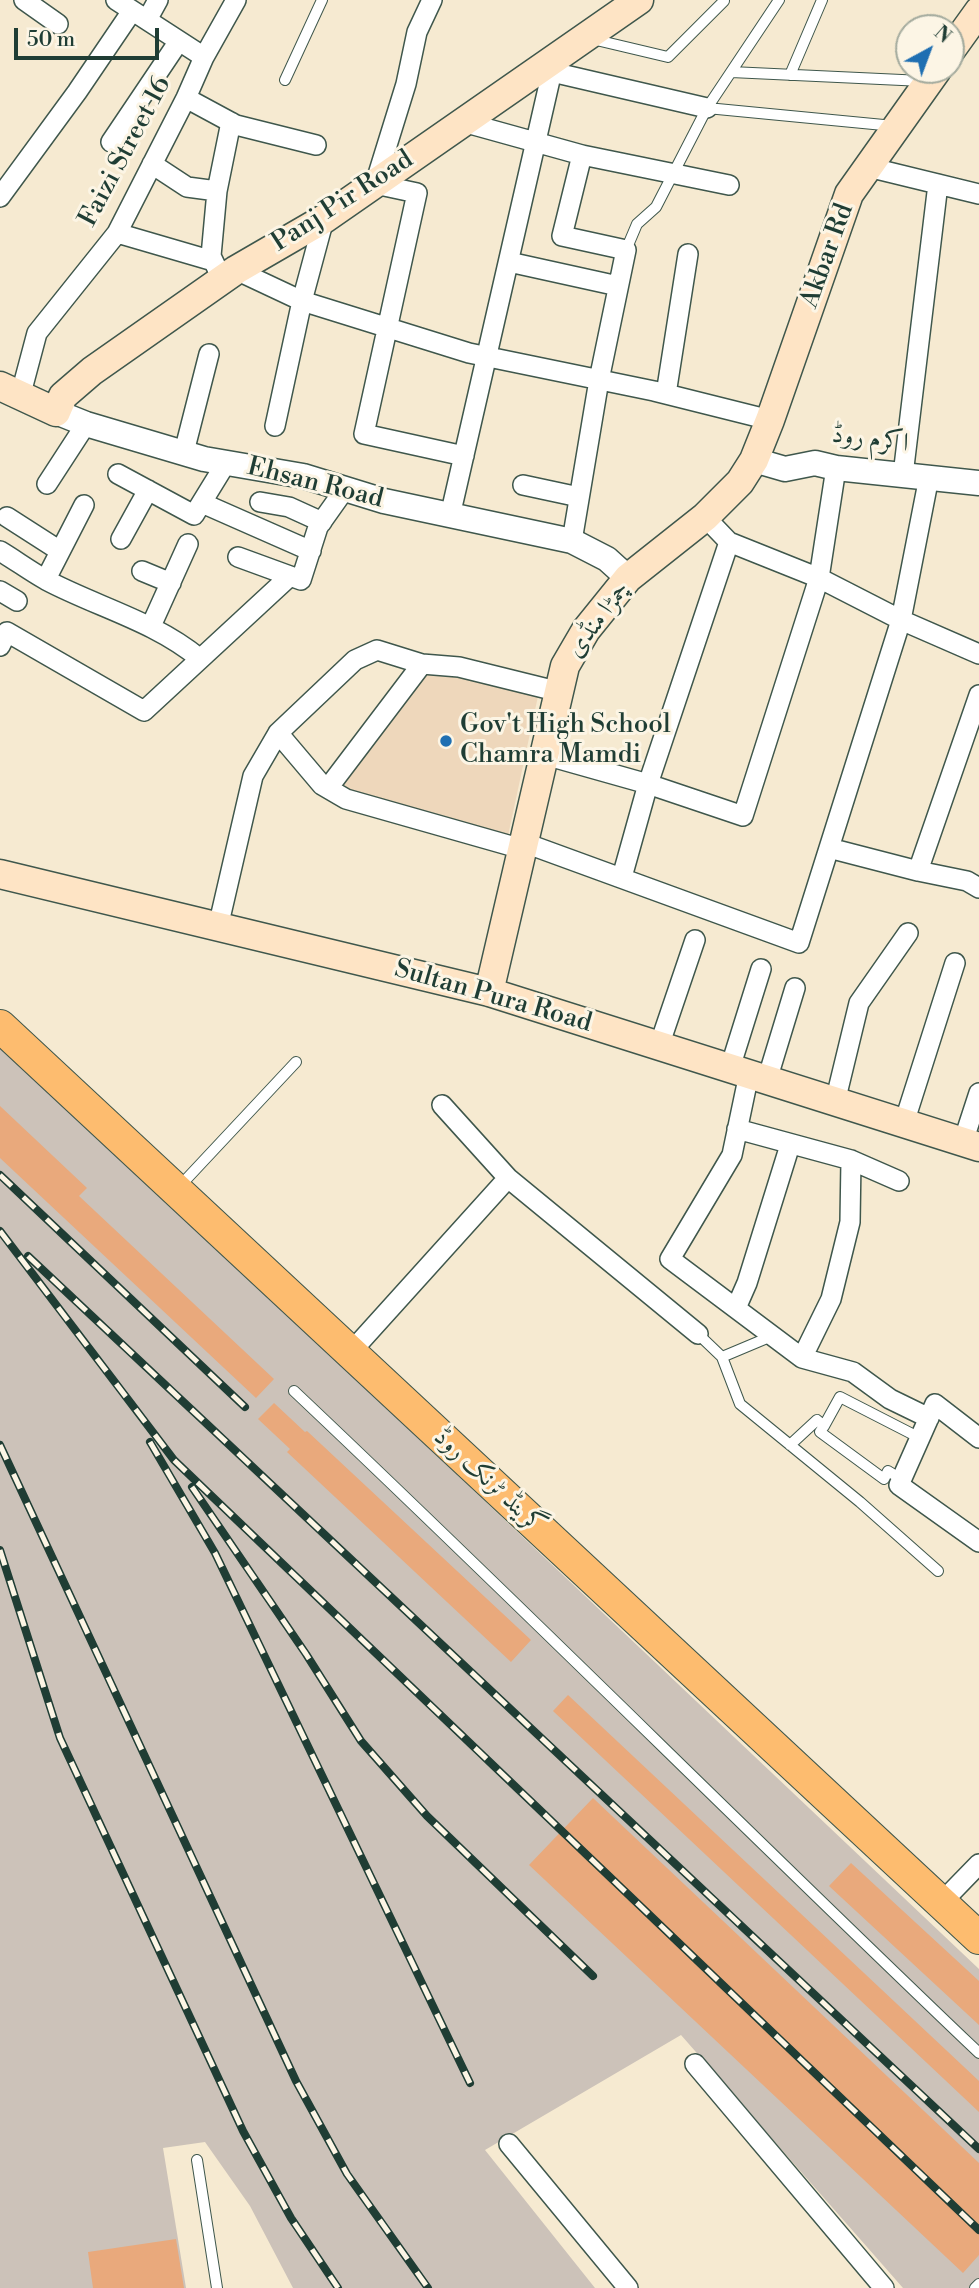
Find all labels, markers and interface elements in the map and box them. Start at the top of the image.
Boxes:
scale bar [18,14,163,58]
north arrow [895,14,965,84]
text: N [929,21,956,49]
text: 50 m [27,27,75,53]
street label: Faizi Street 16 [73,72,179,232]
street label: Panj Pir Road [266,145,420,259]
street label: Akbar Rd [795,200,861,312]
street label: اکرم روڈ [830,420,910,460]
street label: Ehsan Road [244,452,386,516]
street label: چمڑا منڈی [560,576,638,664]
place label: Gov't High School Chamra Mamdi [460,710,671,772]
marker: Gov't High School Chamra Mamdi [438,733,454,749]
street label: Sultan Pura Road [391,954,595,1040]
street label: گرینڈ ٹرنک روڈ [426,1422,552,1542]

